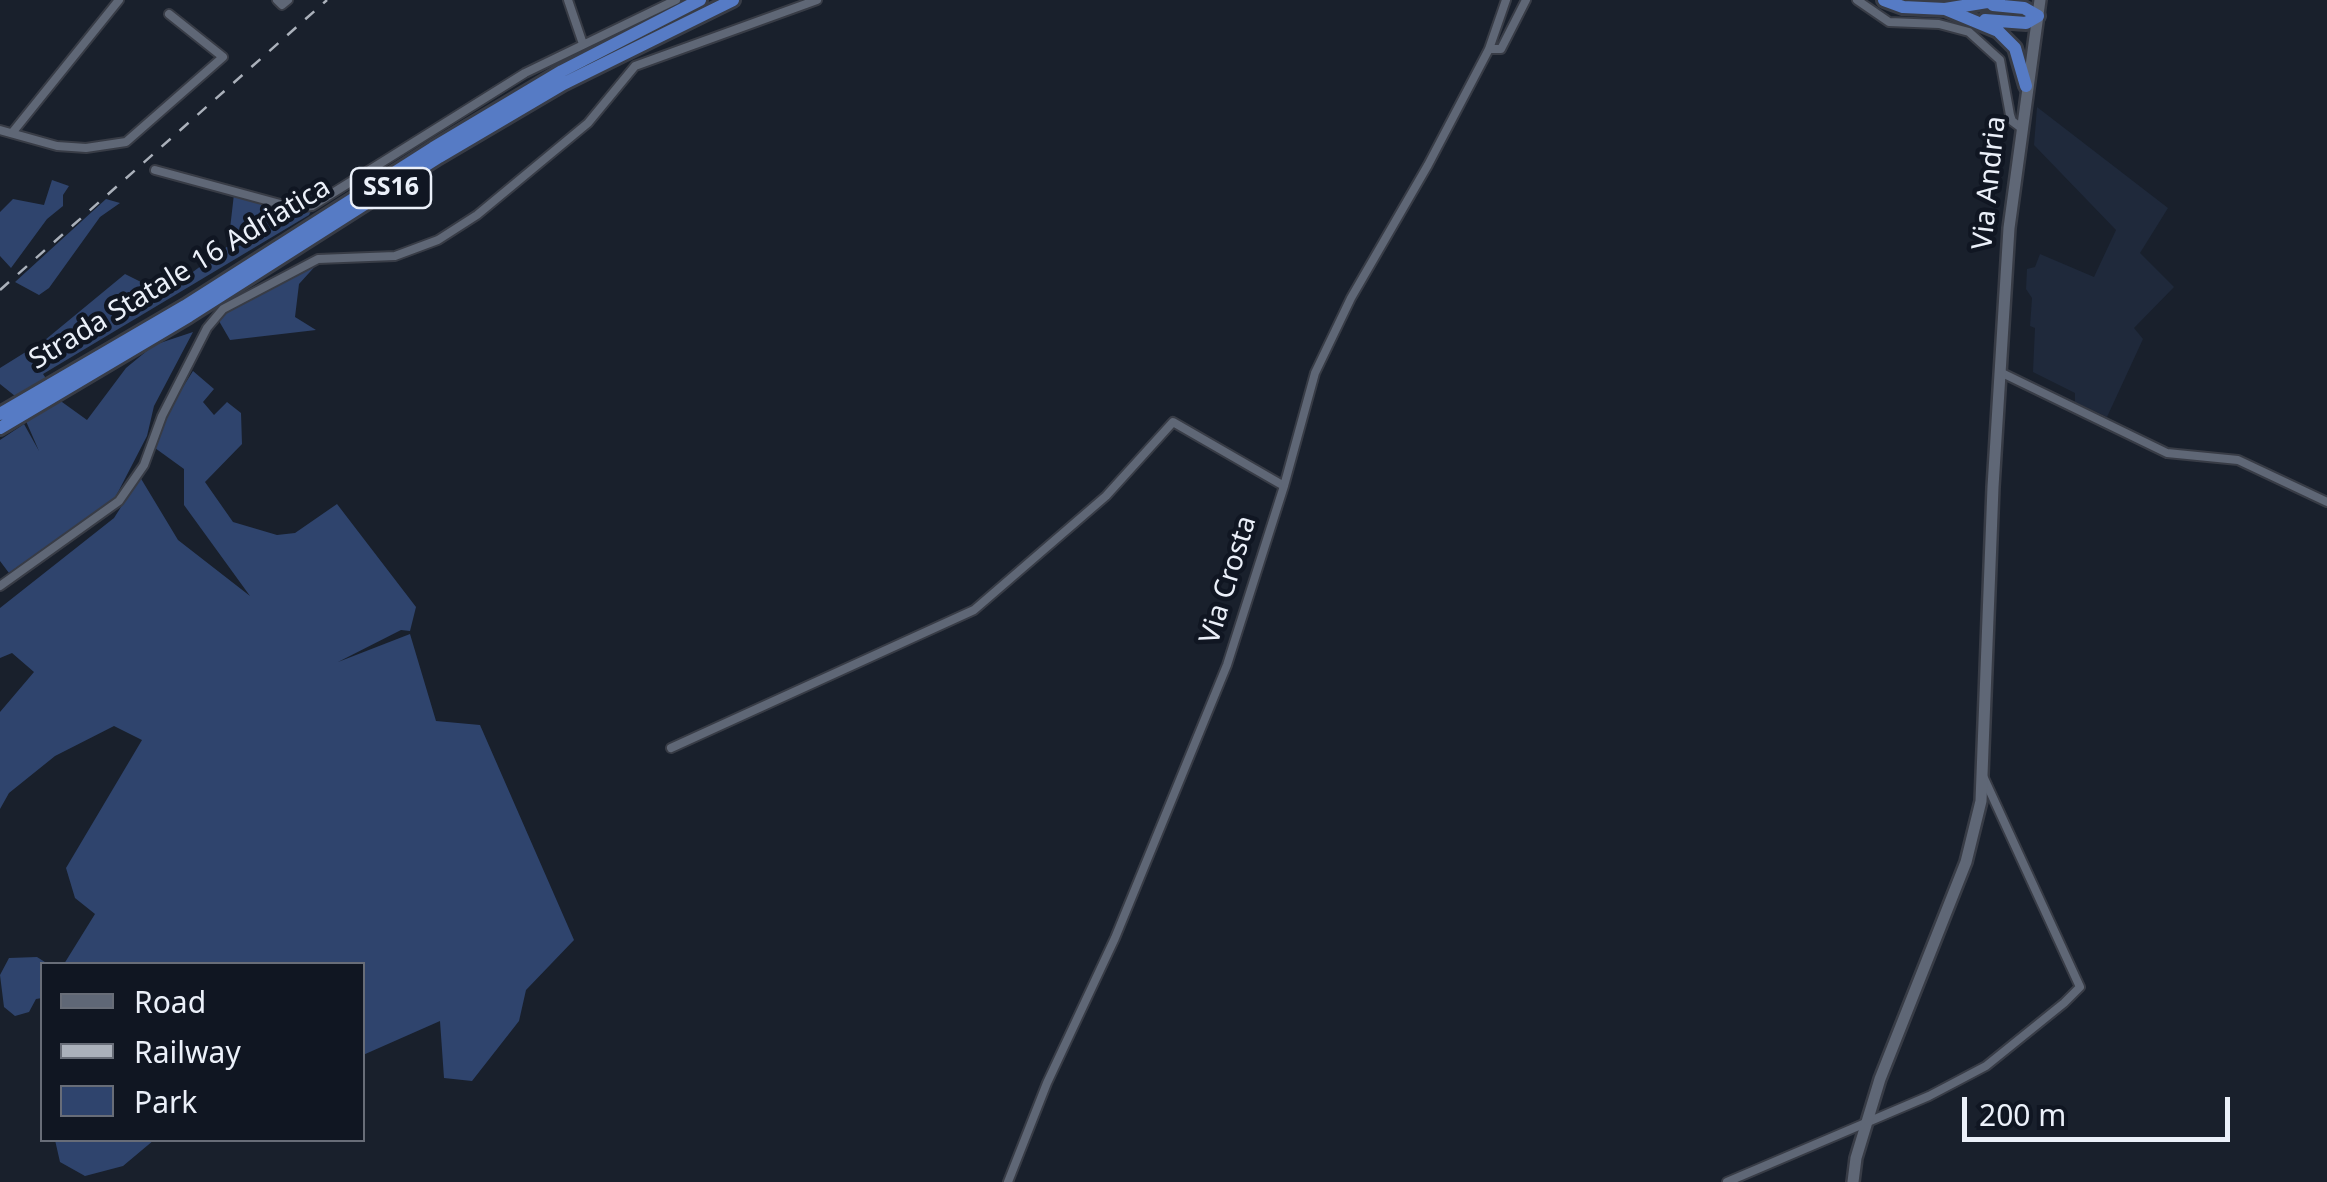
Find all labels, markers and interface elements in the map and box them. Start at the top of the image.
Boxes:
street label: Via Andria [1966,115,2014,251]
road number: SS16 [351,168,431,208]
street label: Strada Statale 16 Adriatica [23,171,337,377]
street label: Via Crosta [1194,512,1264,648]
legend [40,962,365,1142]
text: Road [134,981,206,1022]
text: Railway [134,1031,241,1072]
scale bar [1967,1077,2234,1139]
text: Park [134,1081,197,1122]
text: 200 m [1979,1094,2066,1135]

